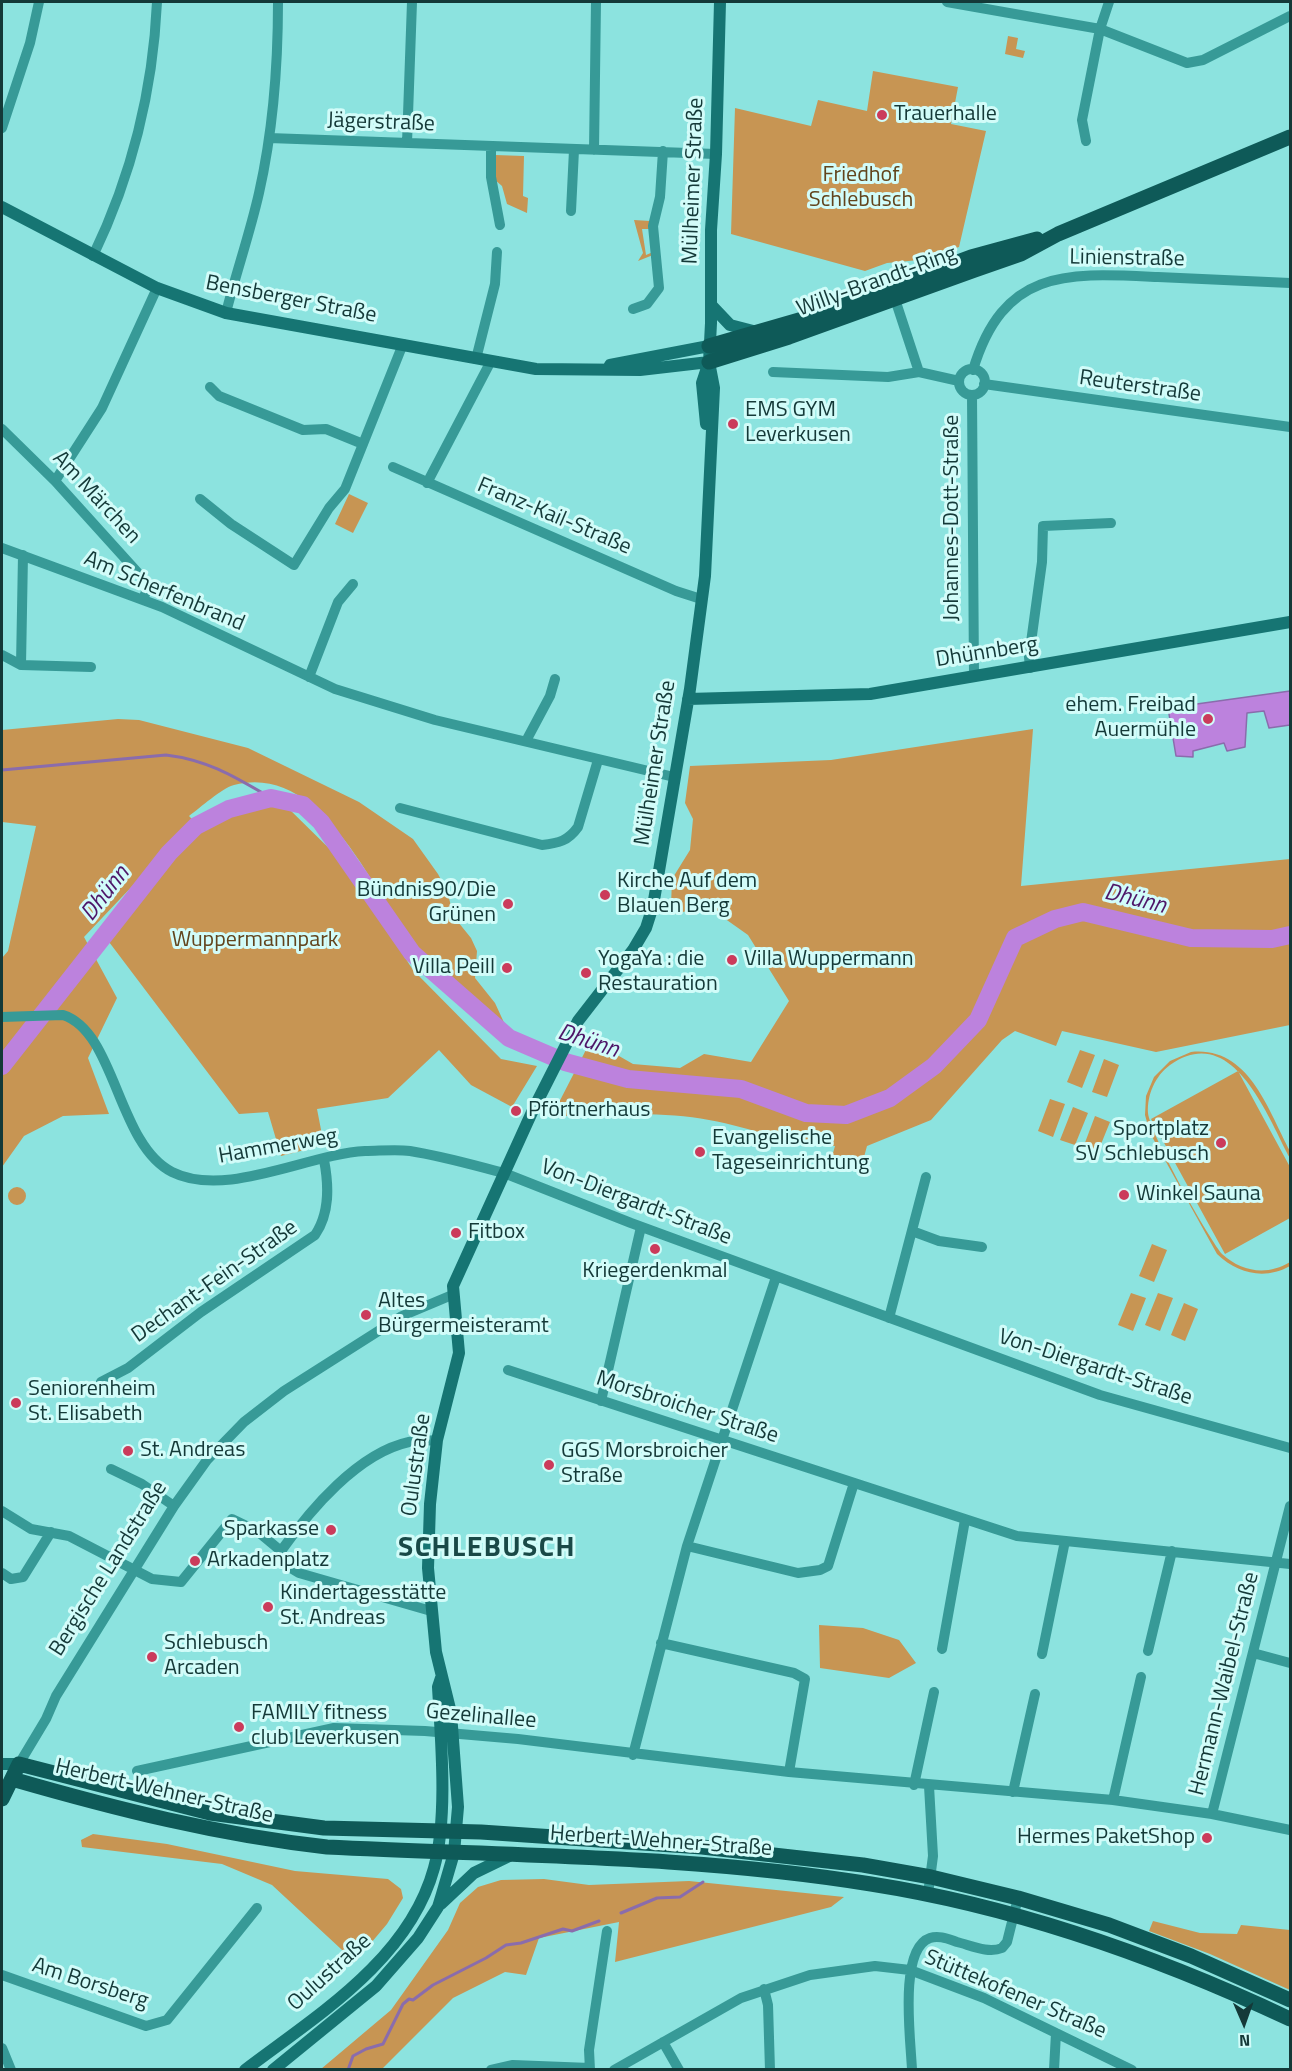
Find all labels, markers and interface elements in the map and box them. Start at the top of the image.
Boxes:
street label: Mülheimer Straße [678,97,710,265]
place label: Trauerhalle [894,102,997,128]
street label: Jägerstraße [327,108,435,138]
marker: Trauerhalle [875,108,889,122]
park label: Friedhof Schlebusch [809,163,913,214]
street label: Willy-Brandt-Ring [793,241,961,323]
street label: Linienstraße [1069,245,1185,273]
street label: Bensberger Straße [203,270,379,330]
street label: Reuterstraße [1077,365,1203,409]
place label: EMS GYM Leverkusen [745,398,851,450]
street label: Johannes-Dott-Straße [940,415,966,621]
marker: EMS GYM Leverkusen [726,417,740,431]
street label: Am Märchen [46,446,146,550]
street label: Franz-Kail-Straße [473,473,635,561]
street label: Am Scherfenbrand [80,546,248,638]
street label: Dhünnberg [934,632,1040,674]
street label: Mülheimer Straße [630,679,682,847]
place label: ehem. Freibad Auermühle [1065,693,1196,744]
marker: ehem. Freibad Auermühle [1201,712,1215,726]
water label: Dhünn [75,861,137,927]
place label: Kirche Auf dem Blauen Berg [617,869,757,920]
place label: Bündnis90/Die Grünen [357,878,496,930]
water label: Dhünn [1101,878,1169,922]
marker: Kirche Auf dem Blauen Berg [598,888,612,902]
marker: Bündnis90/Die Grünen [501,897,515,911]
park label: Wuppermannpark [172,928,338,954]
place label: YogaYa : die Restauration [598,947,718,998]
place label: Villa Wuppermann [744,947,914,973]
marker: Villa Wuppermann [725,953,739,967]
place label: Villa Peill [412,955,495,981]
marker: Villa Peill [500,961,514,975]
marker: YogaYa : die Restauration [579,966,593,980]
water label: Dhünn [554,1019,622,1065]
place label: Pförtnerhaus [528,1098,650,1124]
marker: Pförtnerhaus [509,1104,523,1118]
place label: Sportplatz SV Schlebusch [1075,1117,1209,1168]
street label: Hammerweg [216,1124,340,1170]
place label: Evangelische Tageseinrichtung [712,1126,869,1178]
marker: Sportplatz SV Schlebusch [1214,1136,1228,1150]
marker: Evangelische Tageseinrichtung [693,1145,707,1159]
street label: Von-Diergardt-Straße [537,1154,735,1252]
place label: Winkel Sauna [1136,1182,1261,1208]
marker: Winkel Sauna [1117,1188,1131,1202]
street label: Dechant-Fein-Straße [127,1215,303,1349]
place label: Fitbox [468,1220,525,1246]
marker: Fitbox [449,1226,463,1240]
marker: Kriegerdenkmal [648,1242,662,1256]
place label: Kriegerdenkmal [582,1259,728,1285]
place label: Altes Bürgermeisteramt [378,1289,549,1340]
marker: Altes Bürgermeisteramt [359,1308,373,1322]
street label: Von-Diergardt-Straße [995,1324,1195,1412]
street label: Morsbroicher Straße [593,1366,781,1450]
place label: Seniorenheim St. Elisabeth [28,1377,156,1428]
marker: Seniorenheim St. Elisabeth [9,1396,23,1410]
street label: Oulustraße [397,1412,437,1518]
place label: St. Andreas [140,1438,245,1464]
place label: GGS Morsbroicher Straße [561,1439,728,1490]
marker: St. Andreas [121,1444,135,1458]
marker: GGS Morsbroicher Straße [542,1458,556,1472]
street label: Bergische Landstraße [45,1477,173,1661]
place label: Sparkasse [224,1517,319,1543]
marker: Sparkasse [324,1523,338,1537]
district label: SCHLEBUSCH [398,1532,576,1566]
place label: Arkadenplatz [207,1548,329,1574]
marker: Arkadenplatz [188,1554,202,1568]
street label: Hermann-Waibel-Straße [1184,1570,1266,1798]
place label: Kindertagesstätte St. Andreas [280,1581,446,1633]
marker: Kindertagesstätte St. Andreas [261,1600,275,1614]
place label: Schlebusch Arcaden [164,1631,268,1682]
marker: Schlebusch Arcaden [145,1650,159,1664]
street label: Gezelinallee [425,1699,537,1735]
place label: FAMILY fitness club Leverkusen [251,1701,400,1753]
marker: FAMILY fitness club Leverkusen [232,1720,246,1734]
street label: Herbert-Wehner-Straße [53,1754,275,1830]
street label: Herbert-Wehner-Straße [549,1821,773,1863]
place label: Hermes PaketShop [1017,1825,1195,1851]
marker: Hermes PaketShop [1200,1831,1214,1845]
street label: Oulustraße [283,1929,377,2017]
street label: Stüttekofener Straße [920,1945,1110,2045]
street label: Am Borsberg [28,1953,152,2015]
north arrow [1214,1993,1274,2053]
text: N [1239,2029,1251,2053]

